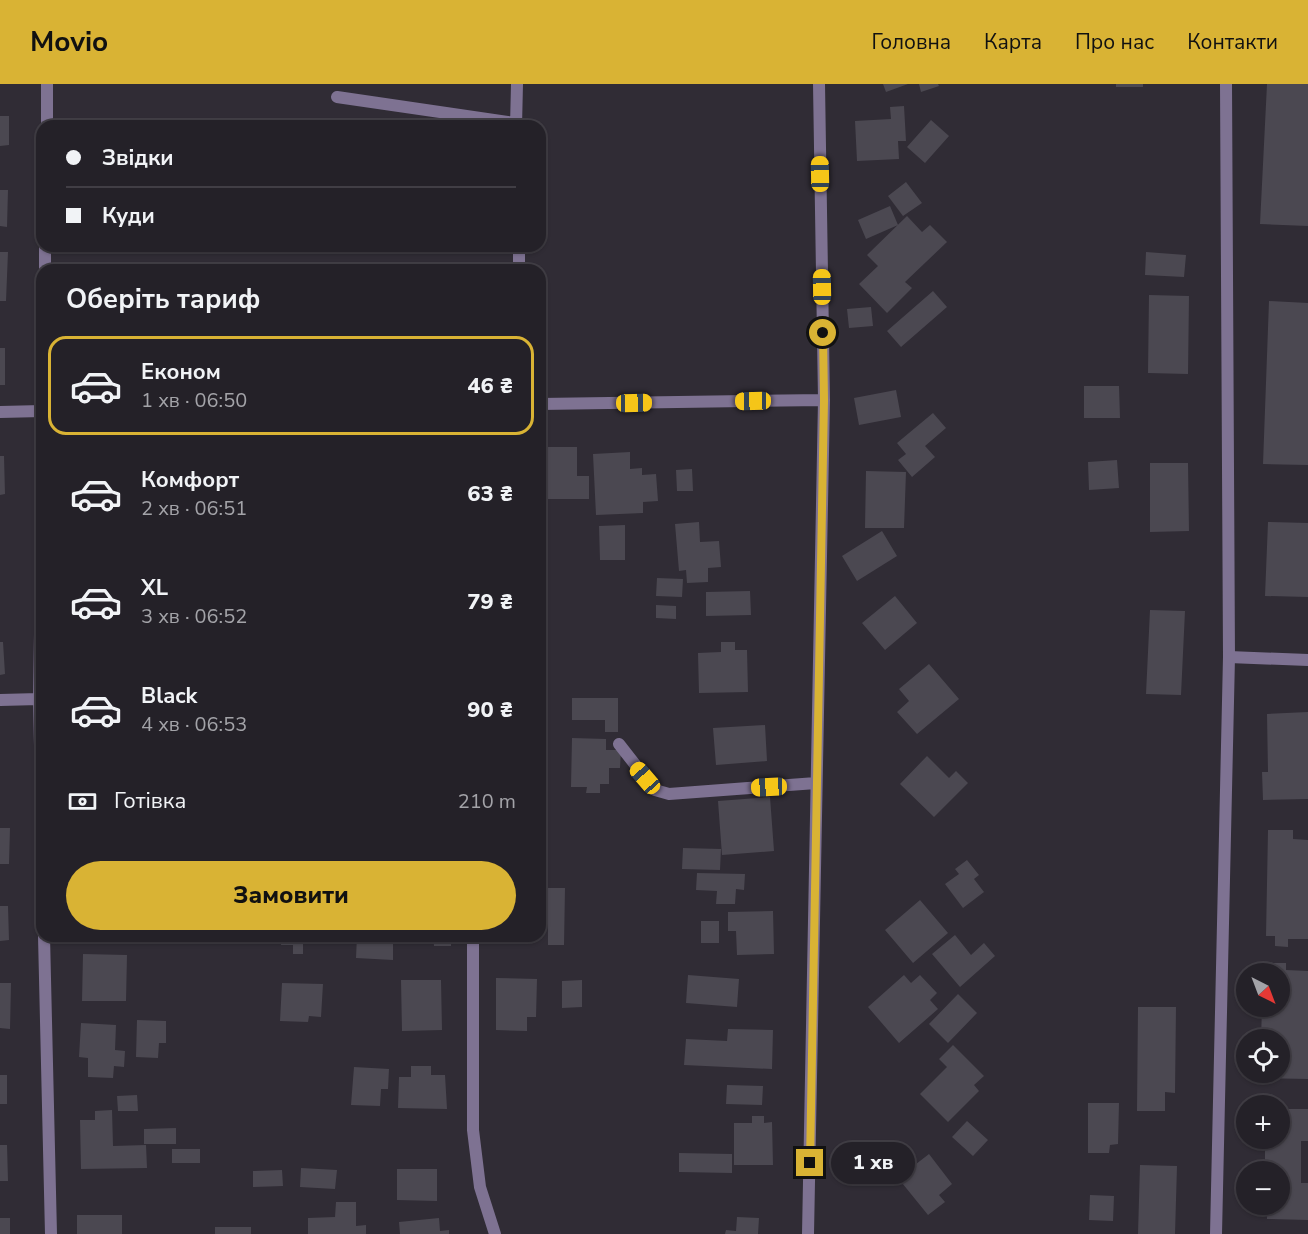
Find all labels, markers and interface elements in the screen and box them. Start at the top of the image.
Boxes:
text: Movio [30,23,108,61]
text: Головна [871,28,951,56]
text: Карта [984,28,1042,56]
text: Про нас [1075,28,1154,56]
text: Контакти [1187,28,1278,56]
text: Звідки [102,143,174,173]
car [811,156,829,192]
text: Куди [102,201,155,231]
car [813,269,831,305]
text: Оберіть тариф [66,281,260,318]
route start [809,319,836,346]
text: Економ [141,357,221,387]
icon: car [69,359,123,413]
text: 46 ₴ [467,371,513,401]
text: 1 хв · 06:50 [141,387,247,414]
car [735,392,771,410]
car [616,394,652,412]
text: Комфорт [141,465,239,495]
icon: car [69,467,123,521]
text: 63 ₴ [467,479,513,509]
text: 2 хв · 06:51 [141,495,247,522]
text: XL [141,573,168,603]
icon: car [69,575,123,629]
text: 79 ₴ [467,587,513,617]
text: 3 хв · 06:52 [141,603,247,630]
text: Black [141,681,197,711]
icon: car [69,683,123,737]
text: 90 ₴ [467,695,513,725]
text: 4 хв · 06:53 [141,711,247,738]
car [626,759,664,797]
car [751,777,787,797]
icon: cash [66,785,99,818]
text: Готівка [114,786,186,816]
text: 210 m [458,788,516,815]
button: Замовити [66,861,516,930]
north arrow [1236,963,1290,1017]
map controls [1236,963,1290,1215]
button: locate [1236,1029,1290,1083]
button: + [1236,1095,1290,1149]
callout: 1 хв [831,1142,915,1184]
route end [796,1149,823,1176]
text: 1 хв [853,1149,893,1176]
button: − [1236,1161,1290,1215]

